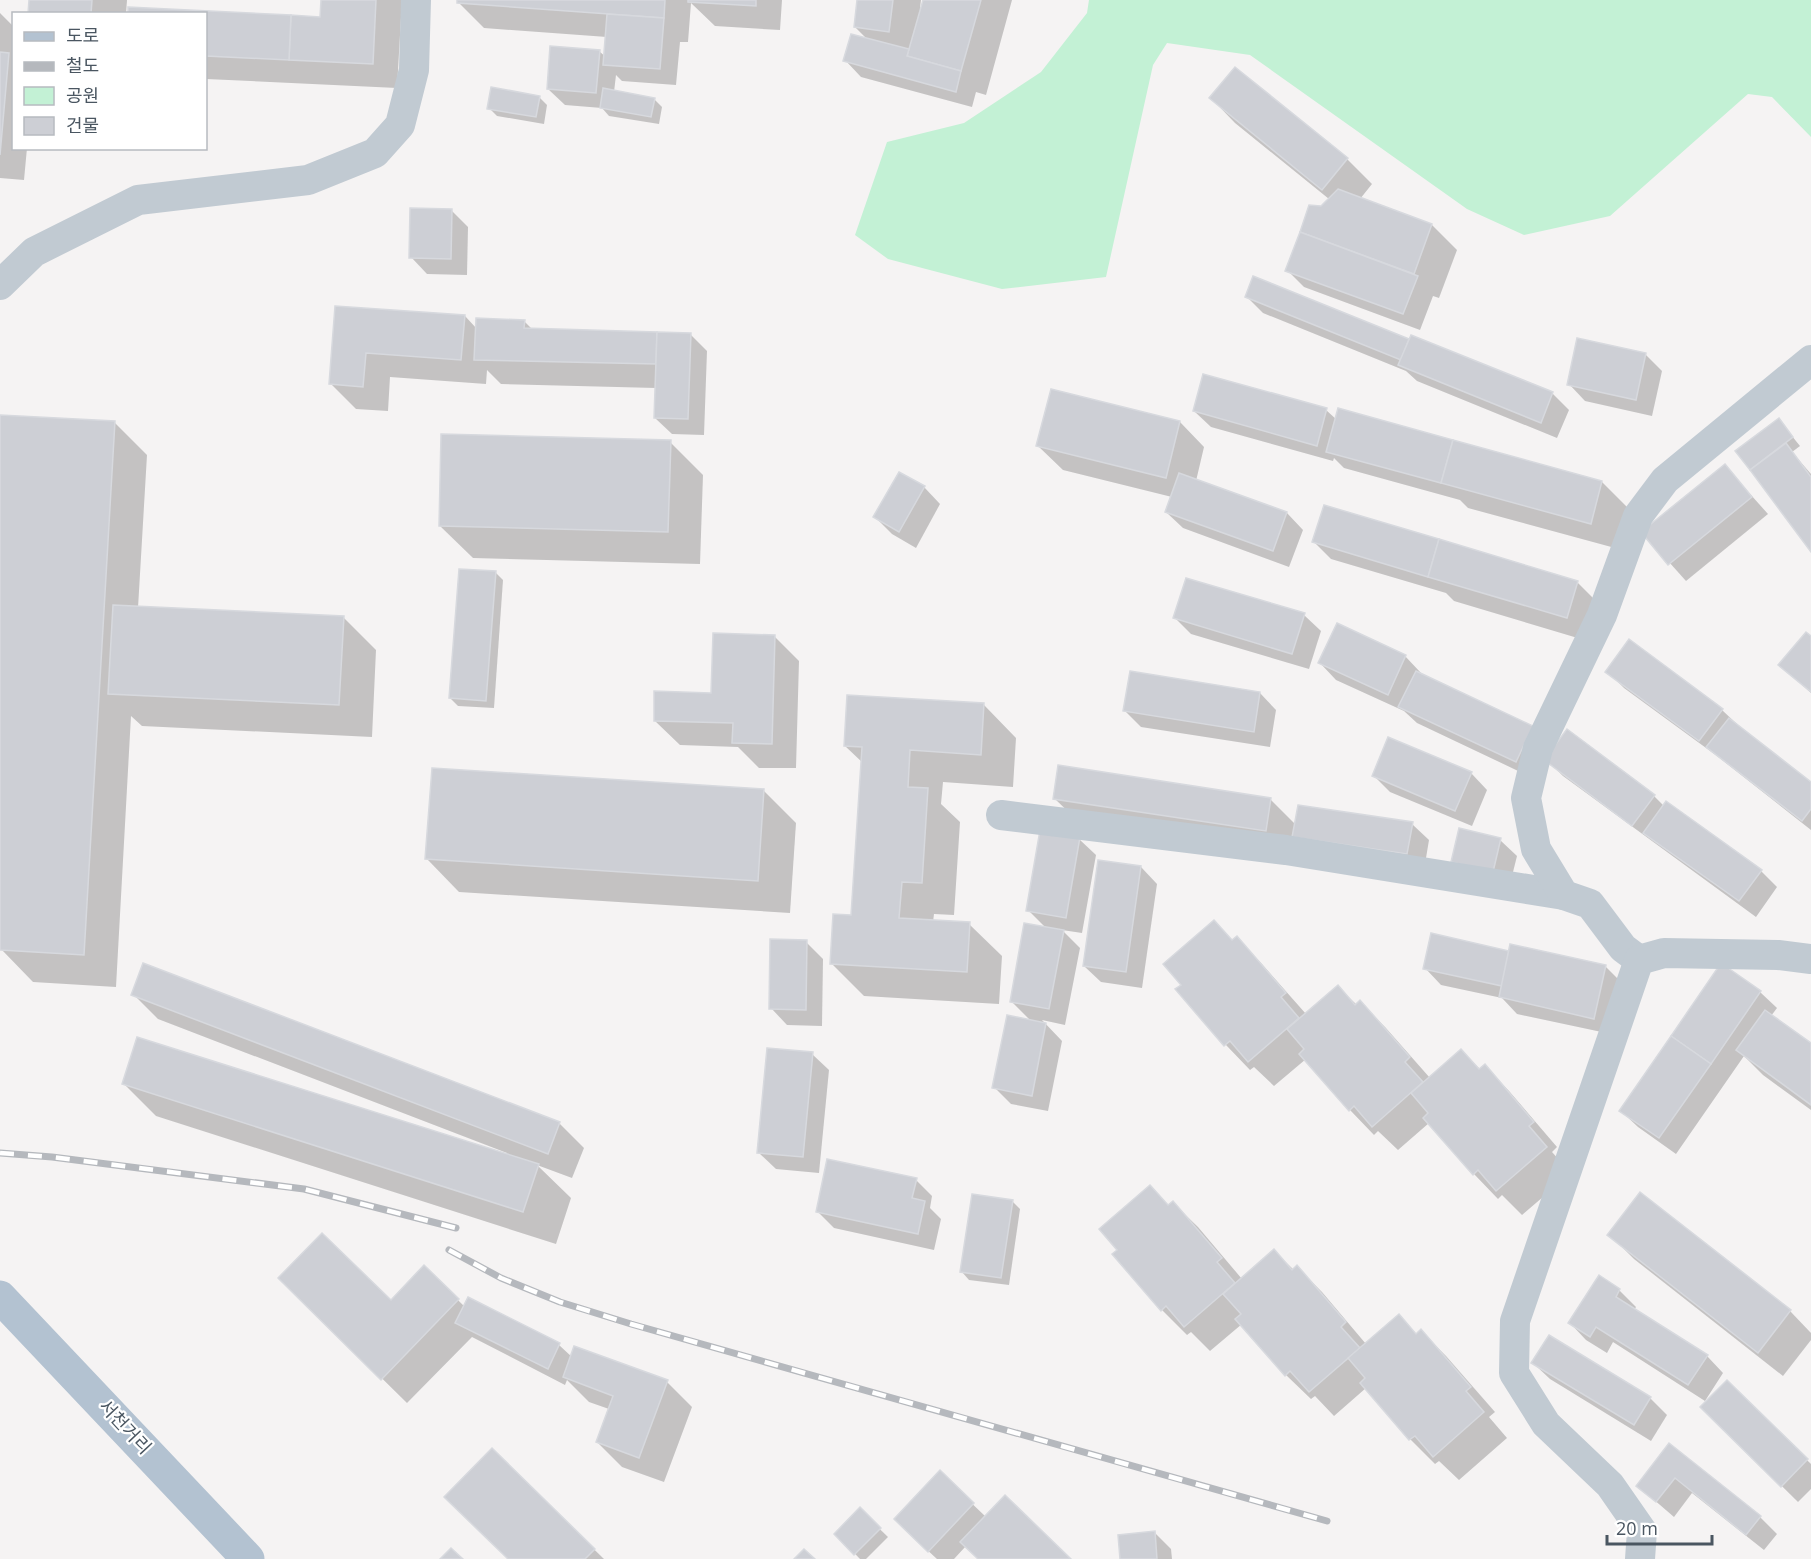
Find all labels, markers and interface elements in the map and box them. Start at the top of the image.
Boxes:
legend [12,12,207,150]
text: 도로 [66,23,99,47]
text: 철도 [66,53,99,77]
text: 공원 [66,83,99,107]
text: 건물 [66,113,99,137]
street label: 서천거리 [94,1394,157,1459]
scale bar [1607,1508,1712,1546]
text: 20 m [1616,1516,1658,1540]

